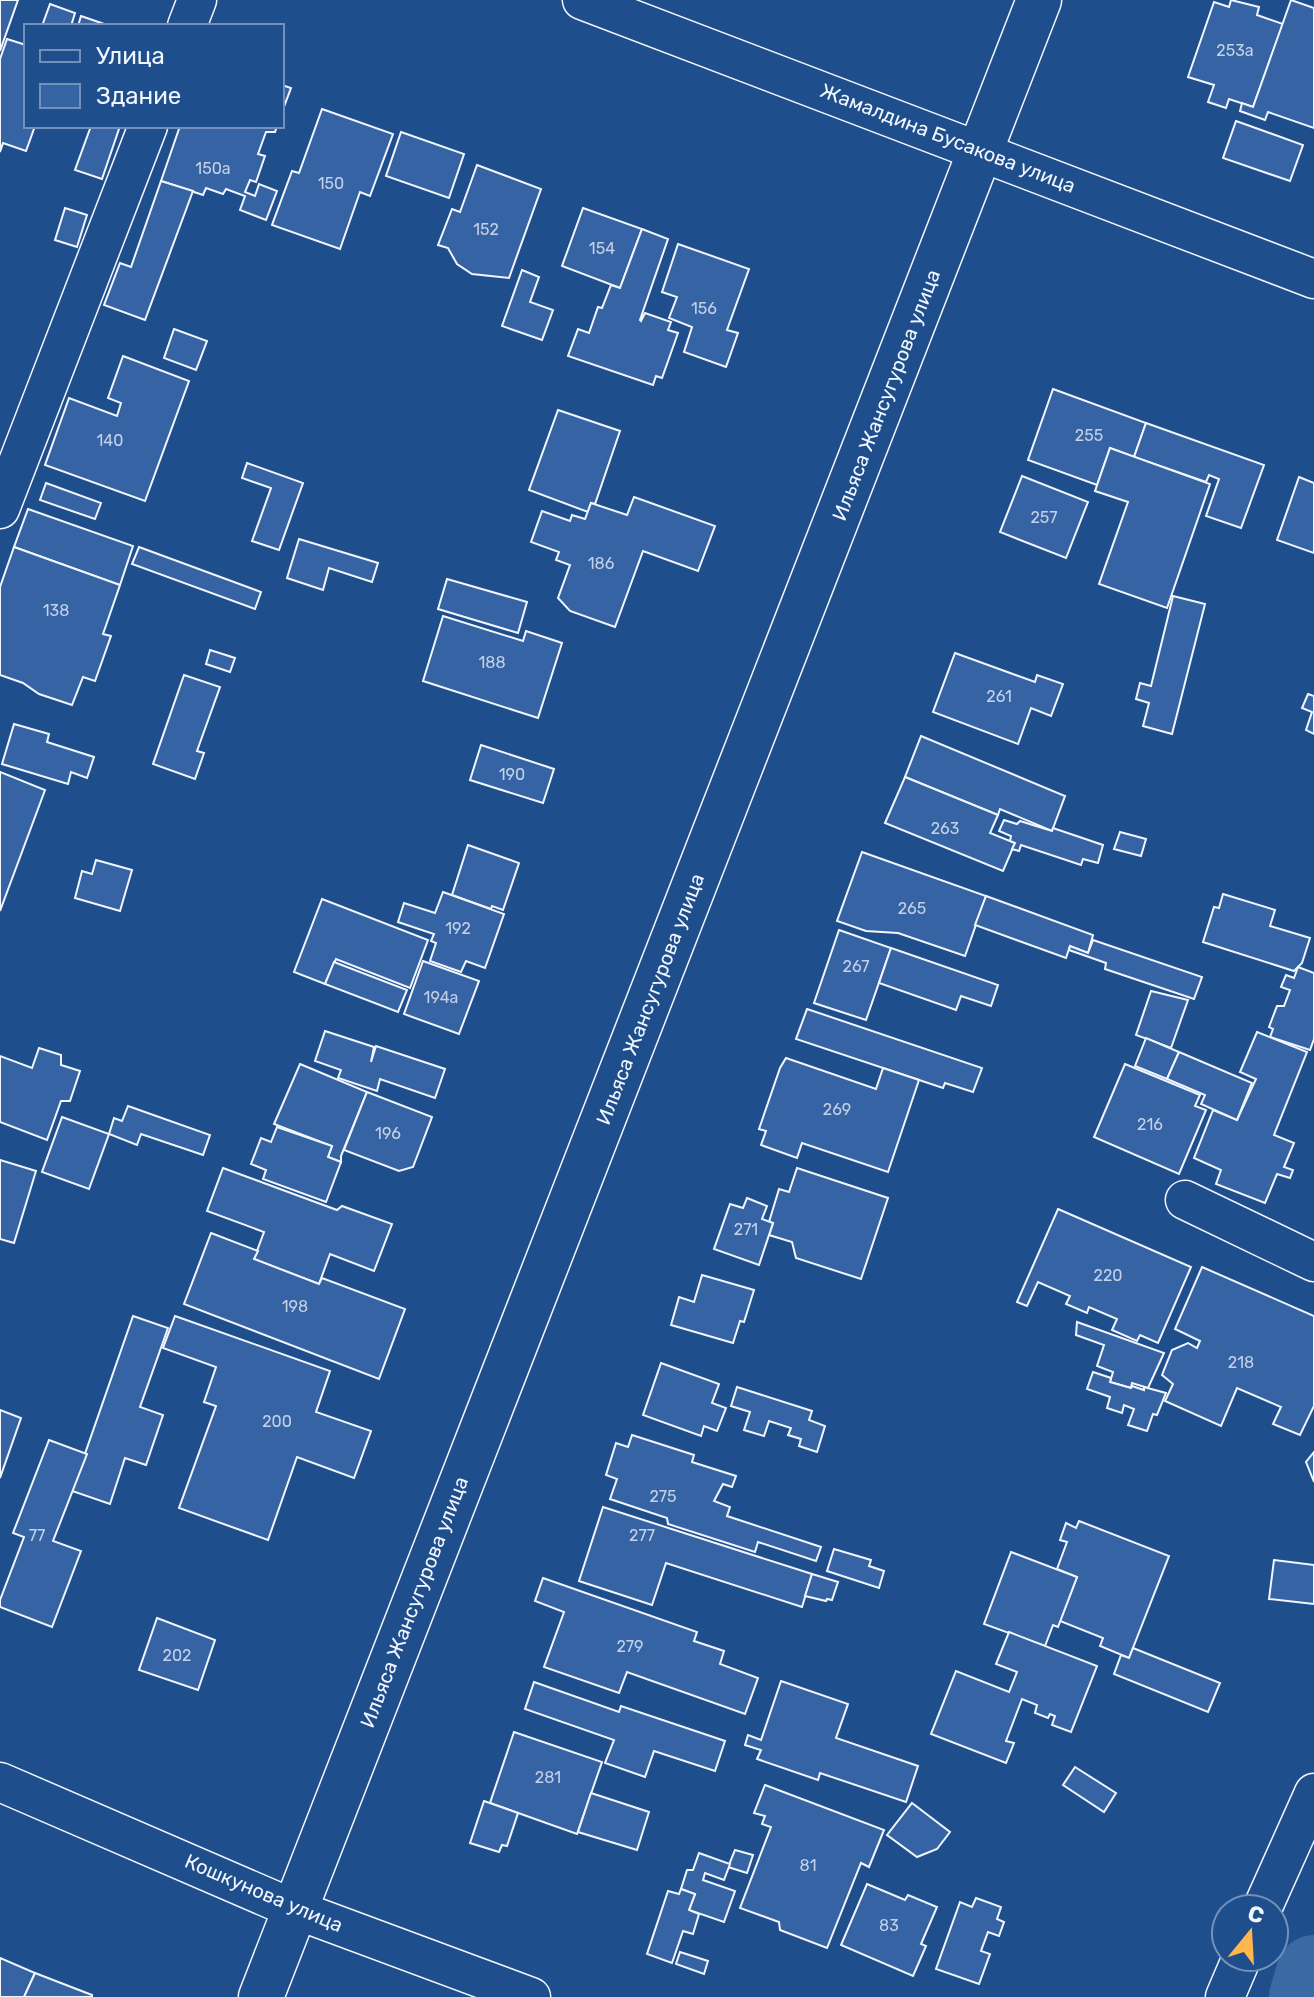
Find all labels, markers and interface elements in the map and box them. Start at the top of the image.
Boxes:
legend [24,24,284,128]
house number: 253а [1216,41,1254,60]
text: Улица [96,42,165,70]
street label: Жамалдина Бусакова улица [817,78,1079,198]
text: Здание [96,82,181,110]
house number: 150а [195,159,231,178]
house number: 150 [318,174,344,193]
house number: 152 [473,220,499,239]
house number: 154 [589,239,615,258]
street label: Ильяса Жансугурова улица [827,266,945,524]
house number: 156 [691,299,717,318]
house number: 255 [1075,426,1103,445]
house number: 140 [97,431,123,450]
house number: 257 [1030,508,1058,527]
house number: 186 [588,554,615,573]
house number: 138 [43,601,69,620]
house number: 188 [478,653,506,672]
house number: 261 [986,687,1012,706]
house number: 190 [499,765,525,784]
house number: 263 [931,819,959,838]
street label: Ильяса Жансугурова улица [591,870,709,1128]
house number: 265 [898,899,926,918]
house number: 192 [445,919,471,938]
house number: 267 [843,957,869,976]
house number: 194а [424,988,458,1007]
house number: 269 [823,1100,851,1119]
house number: 216 [1137,1115,1163,1134]
house number: 196 [375,1124,401,1143]
house number: 271 [734,1220,758,1239]
house number: 220 [1094,1266,1122,1285]
house number: 198 [282,1297,308,1316]
house number: 218 [1228,1353,1254,1372]
house number: 200 [262,1412,292,1431]
street label: Ильяса Жансугурова улица [355,1473,473,1731]
house number: 275 [649,1487,677,1506]
house number: 77 [29,1526,45,1545]
house number: 277 [629,1526,655,1545]
house number: 279 [616,1637,644,1656]
house number: 202 [163,1646,191,1665]
house number: 281 [535,1768,561,1787]
street label: Кошкунова улица [181,1849,347,1937]
house number: 81 [799,1856,817,1875]
north arrow [1210,1893,1290,1973]
text: С [1245,1899,1268,1930]
house number: 83 [879,1916,899,1935]

